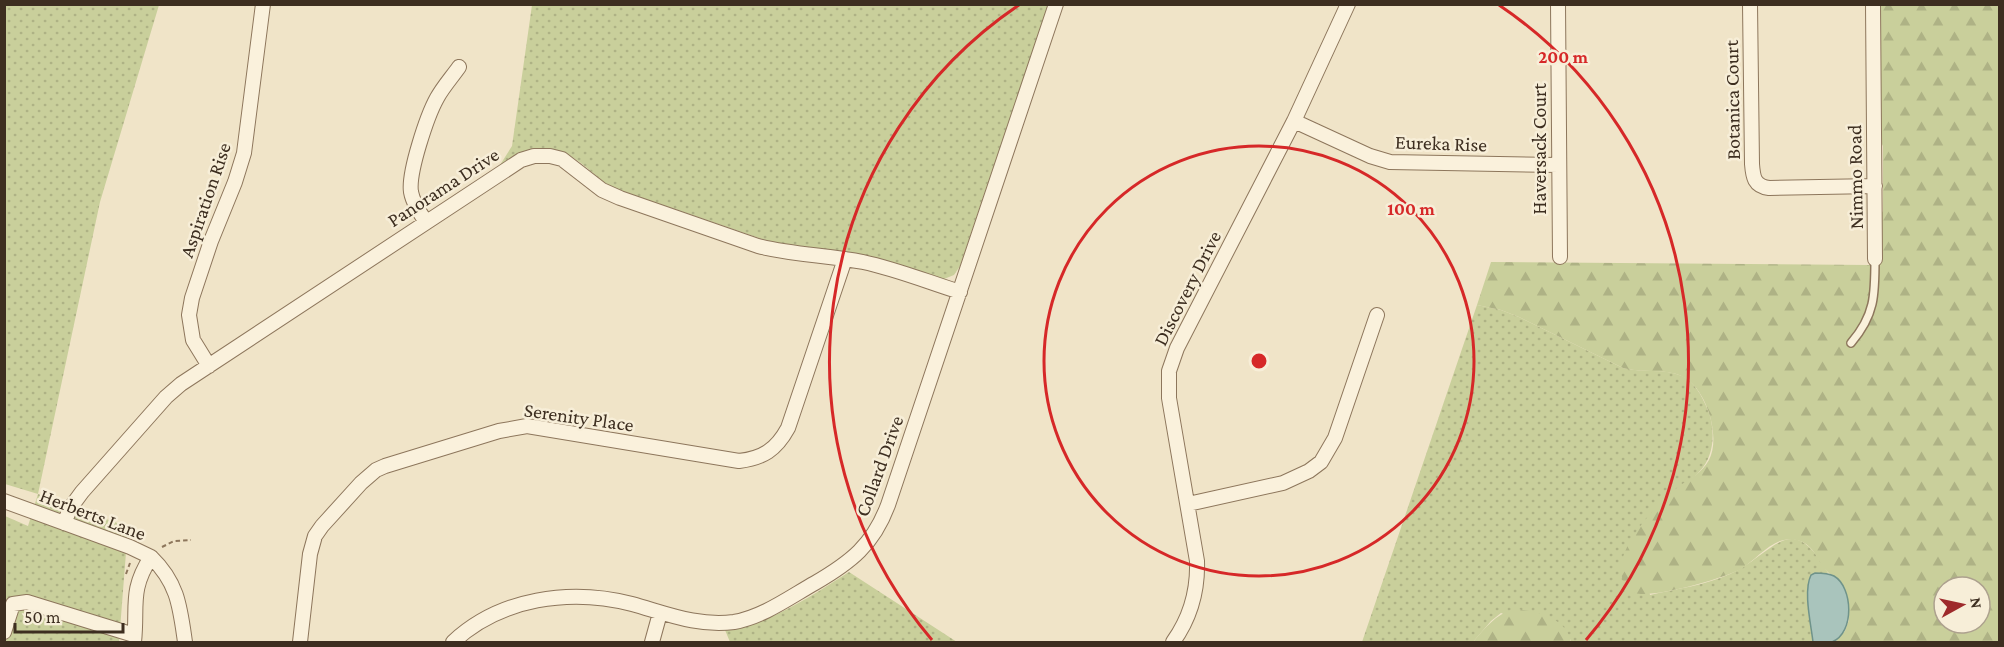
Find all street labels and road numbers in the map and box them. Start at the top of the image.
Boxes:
street label: Botanica Court [1720,40,1744,160]
street label: Haversack Court [1528,83,1550,215]
street label: Nimmo Road [1843,124,1867,230]
street label: Eureka Rise [1395,130,1488,156]
street label: Aspiration Rise [175,139,236,261]
street label: Panorama Drive [383,143,503,231]
street label: Discovery Drive [1149,227,1226,350]
street label: Serenity Place [523,398,635,437]
street label: Collard Drive [851,412,908,519]
street label: Herberts Lane [37,484,149,544]

